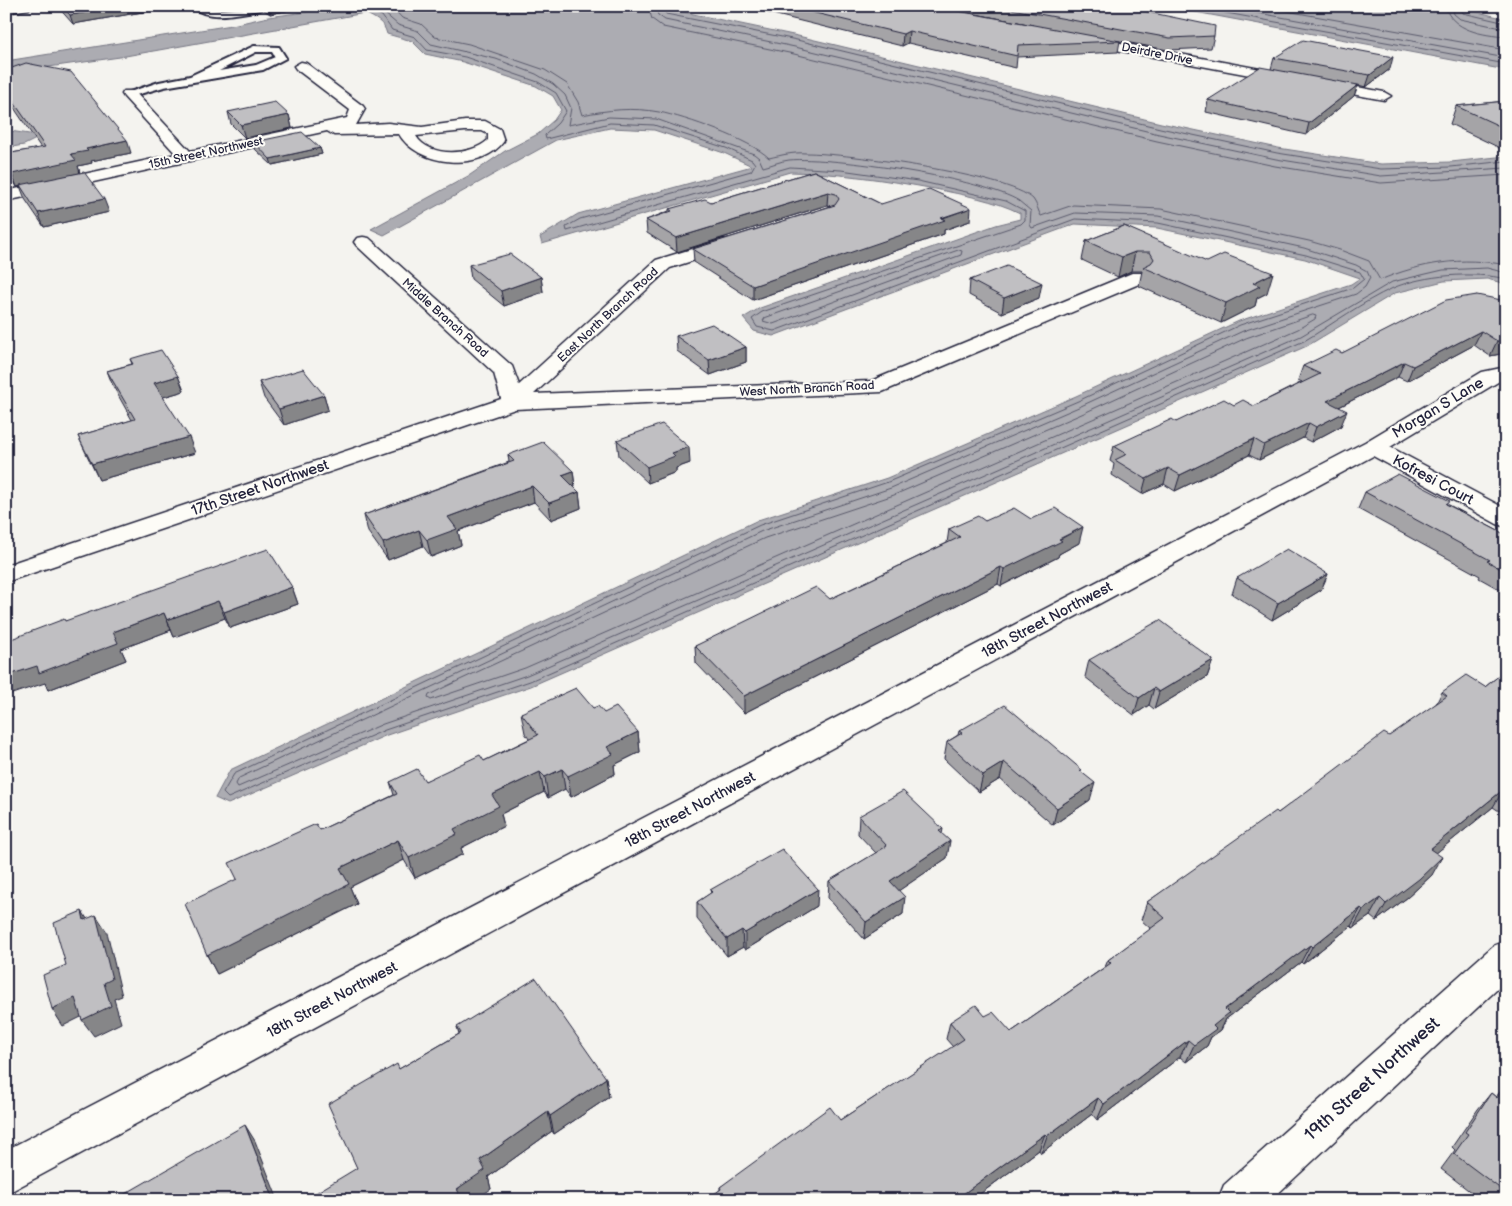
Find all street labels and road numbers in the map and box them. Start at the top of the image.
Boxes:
street label: Deirdre Drive [1120,40,1194,68]
street label: 15th Street Northwest [148,134,265,172]
street label: East North Branch Road [554,264,662,366]
street label: Middle Branch Road [399,275,491,361]
street label: Morgan S Lane [1389,373,1487,443]
street label: West North Branch Road [739,378,875,400]
street label: Kofresi Court [1389,451,1477,510]
street label: 17th Street Northwest [189,455,332,520]
street label: 18th Street Northwest [978,577,1116,663]
street label: 18th Street Northwest [621,767,759,853]
street label: 18th Street Northwest [263,957,401,1043]
street label: 19th Street Northwest [1300,1013,1444,1145]

